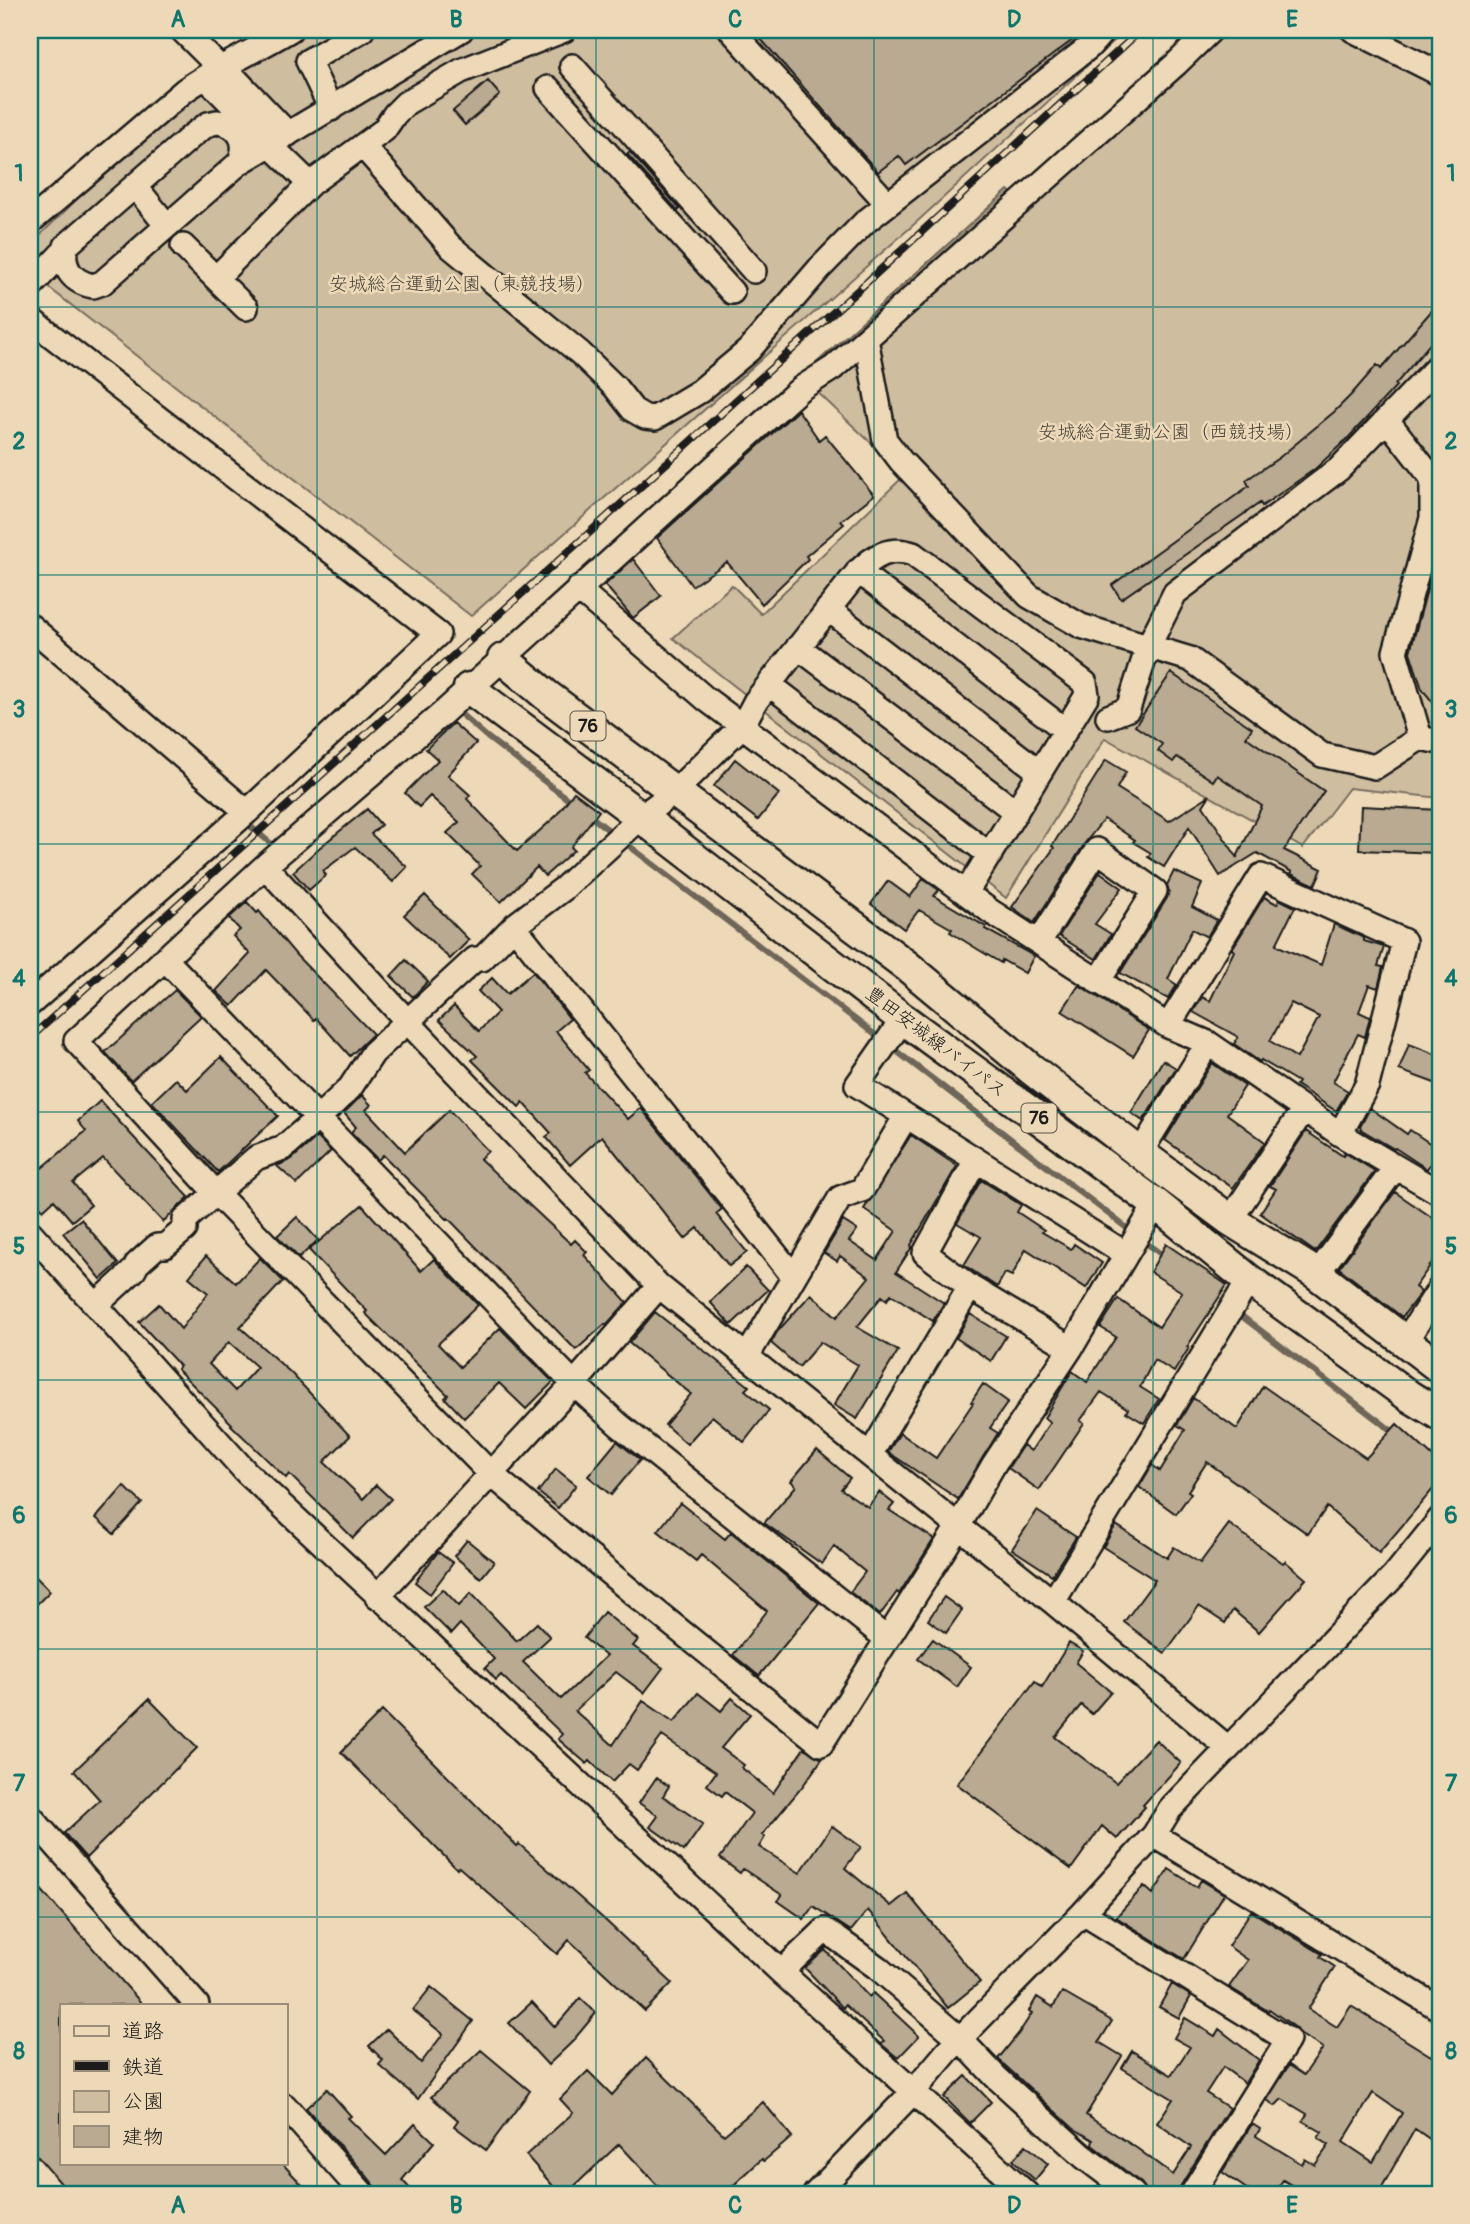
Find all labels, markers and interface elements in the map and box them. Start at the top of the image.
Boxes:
text: A [171,5,186,34]
text: B [449,5,463,34]
text: C [728,5,742,34]
text: D [1007,5,1021,34]
text: E [1286,5,1298,34]
text: 1 [15,159,24,188]
text: 1 [1447,159,1456,188]
park label: 安城総合運動公園（東競技場） [329,272,595,296]
park label: 安城総合運動公園（西競技場） [1038,420,1304,444]
text: 2 [13,427,26,456]
text: 2 [1445,427,1458,456]
text: 3 [13,695,25,724]
text: 3 [1445,695,1457,724]
road number: 76 [570,712,606,740]
text: 4 [12,964,26,993]
text: 4 [1444,964,1458,993]
street label: 豊田安城線バイパス [861,981,1011,1103]
road number: 76 [1021,1104,1056,1133]
text: 5 [13,1232,25,1261]
text: 5 [1445,1232,1457,1261]
text: 6 [12,1501,26,1530]
text: 6 [1444,1501,1458,1530]
text: 7 [13,1769,26,1798]
text: 7 [1445,1769,1458,1798]
legend [60,2004,287,2164]
text: 道路 [122,2018,164,2045]
text: 8 [13,2037,25,2066]
text: 8 [1445,2037,1457,2066]
text: 鉄道 [122,2054,164,2081]
text: 公園 [122,2088,164,2115]
text: 建物 [122,2124,164,2151]
text: A [171,2191,186,2220]
text: B [449,2191,463,2220]
text: C [728,2191,742,2220]
text: D [1007,2191,1021,2220]
text: E [1286,2191,1298,2220]

